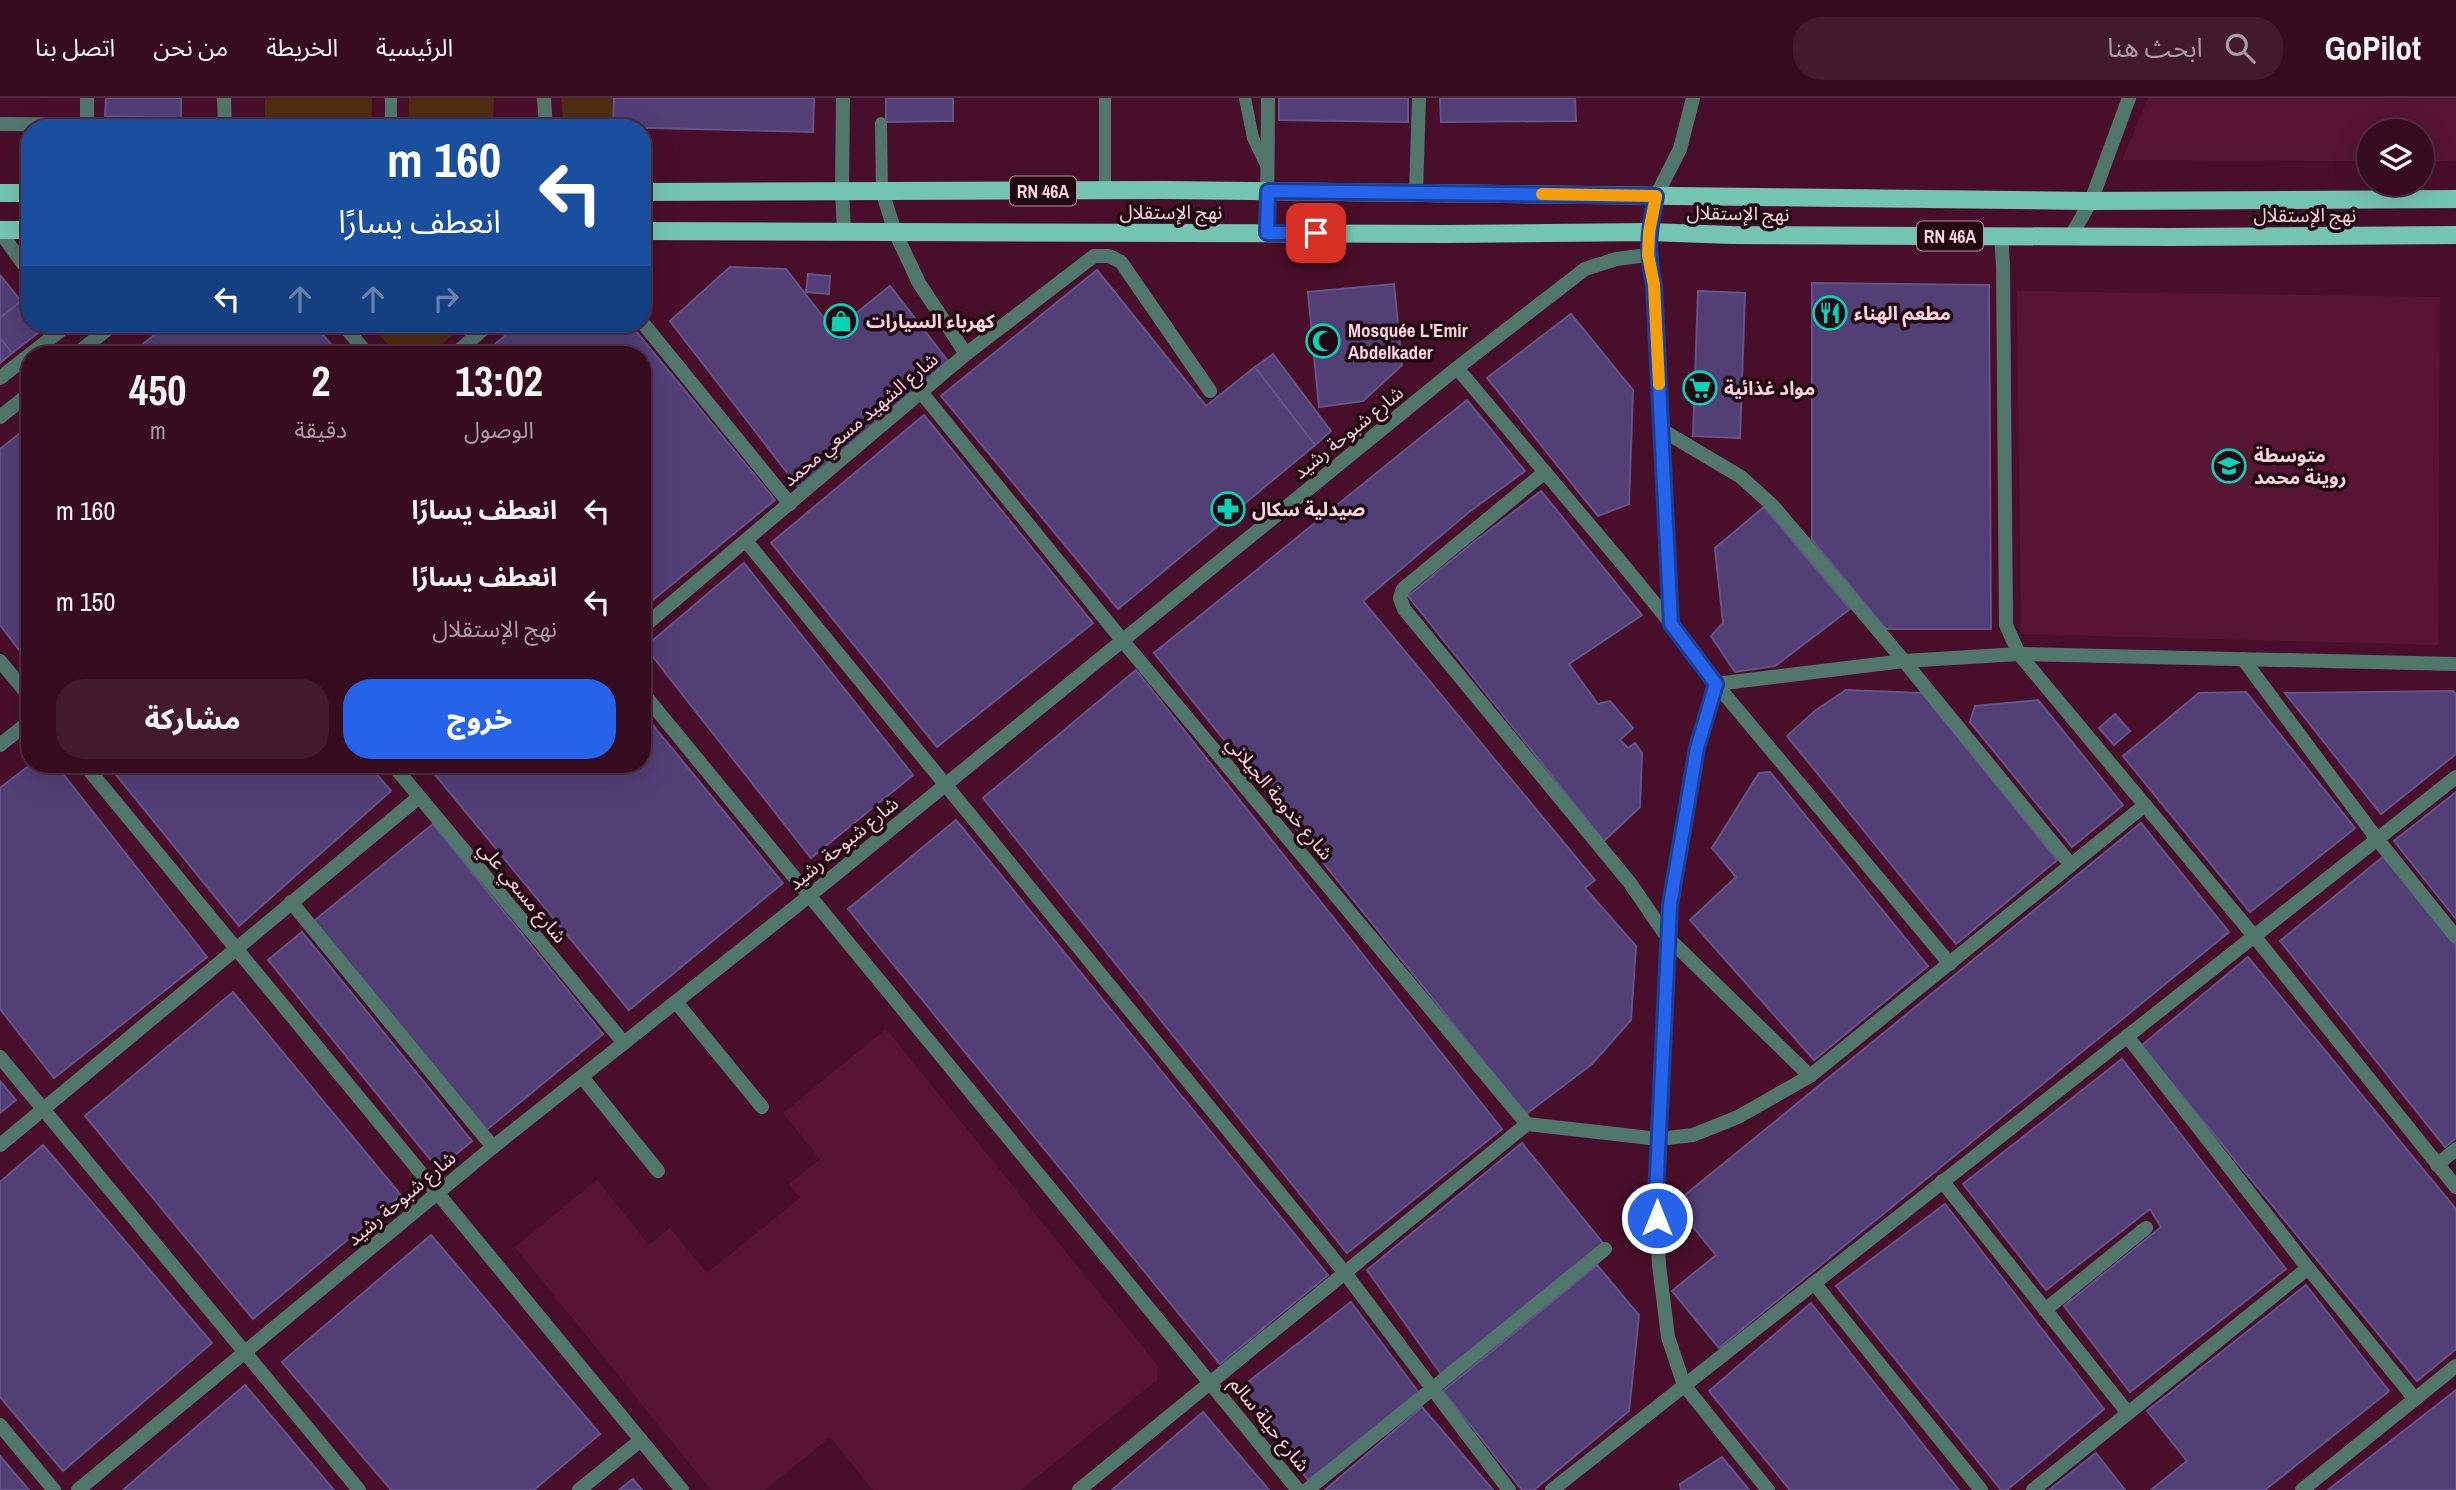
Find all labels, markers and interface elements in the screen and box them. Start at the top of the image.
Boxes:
search box [1793,17,2283,80]
text: GoPilot [2325,26,2421,70]
icon: search [2221,29,2259,67]
text: ابحث هنا [2107,30,2203,65]
text: اتصل بنا [35,31,115,63]
text: من نحن [153,31,228,63]
text: الخريطة [266,31,338,63]
text: الرئيسية [376,31,453,63]
map controls [2357,119,2434,196]
button: layers [2357,119,2434,196]
text: 160 m [387,126,501,192]
icon: left [525,147,616,238]
road number: RN 46A [1010,176,1076,206]
street label: نهج الإستقلال [1120,199,1222,227]
street label: نهج الإستقلال [1686,199,1790,229]
text: انعطف يسارًا [338,200,501,243]
street label: نهج الإستقلال [2254,202,2356,230]
pin [1286,203,1346,263]
icon: arrive [1297,214,1335,252]
road number: RN 46A [1917,222,1983,251]
icon: left [208,280,246,318]
icon: ahead [281,280,319,318]
icon: ahead [354,280,392,318]
icon: right [427,280,465,318]
restaurant icon: مطعم الهناء [1811,294,1849,332]
place label: مطعم الهناء [1854,300,1951,328]
shop icon: كهرباء السيارات [822,302,860,340]
place label: كهرباء السيارات [866,308,995,334]
place label: Mosquée L'Emir Abdelkader [1348,317,1468,365]
mosque icon: Mosquée L'Emir Abdelkader [1304,322,1342,360]
street label: شارع الشهيد مسعي محمد [777,346,945,494]
text: 2 [311,353,330,409]
text: 13:02 [455,353,543,409]
text: 450 [129,362,187,418]
supermarket icon: مواد غذائية [1681,369,1719,407]
place label: مواد غذائية [1724,375,1815,401]
street label: شارع شبوحة رشيد [1287,379,1409,485]
text: دقيقة [295,414,347,445]
text: الوصول [464,414,534,445]
text: m [150,415,166,446]
place label: متوسطة روينة محمد [2254,442,2346,490]
school or university icon: متوسطة روينة محمد [2210,447,2248,485]
pharmacy icon: صيدلية سكال [1209,490,1247,528]
text: انعطف يسارًا [411,492,557,527]
icon: left [578,492,616,530]
text: 160 m [56,493,115,528]
place label: صيدلية سكال [1252,496,1365,522]
text: انعطف يسارًا [411,559,557,594]
icon: left [578,583,616,621]
text: 150 m [56,584,115,619]
text: نهج الإستقلال [432,613,557,644]
button: مشاركة [56,679,329,759]
button: خروج [343,679,616,759]
street label: شارع خدومة الجيلاني [1219,731,1339,867]
street label: شارع شبوحة رشيد [782,790,904,896]
street label: شارع مسعي علي [471,836,573,950]
street label: شارع شبوحة رشيد [341,1145,462,1252]
position arrow [1620,1181,1694,1255]
street label: شارع حيلة سالم [1222,1371,1316,1478]

